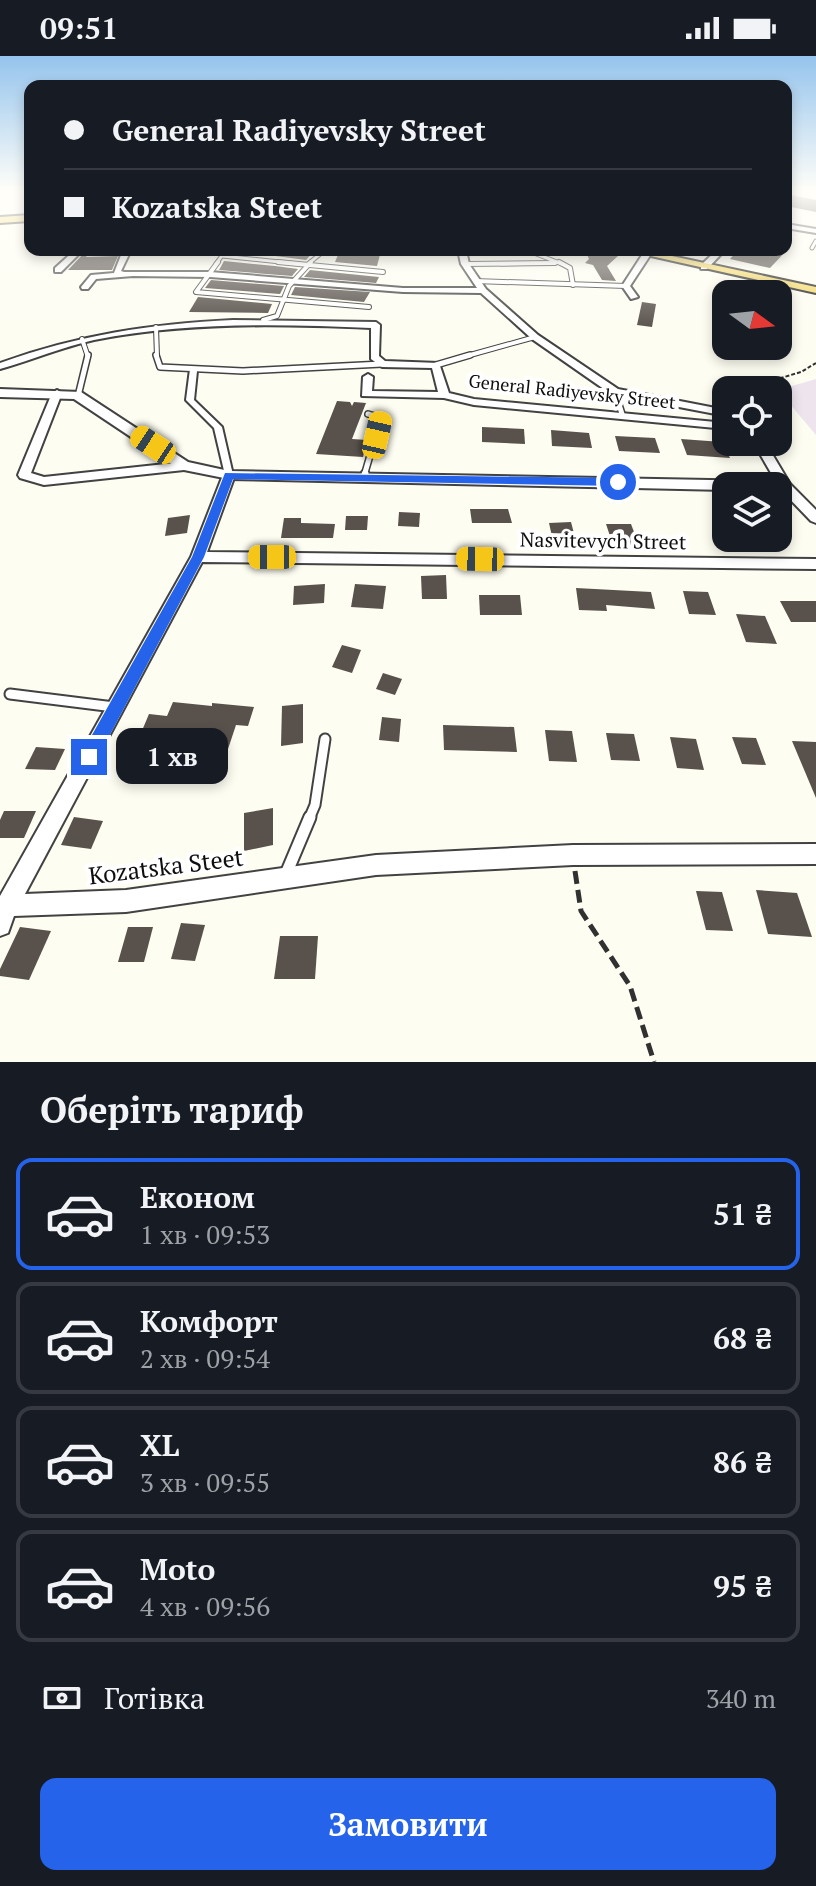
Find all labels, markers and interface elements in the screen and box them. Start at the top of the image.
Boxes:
text: 09:51 [40,8,118,48]
text: General Radiyevsky Street [112,110,486,150]
text: Kozatska Steet [112,187,322,227]
north arrow [712,280,792,360]
map controls [712,280,792,552]
street label: General Radiyevsky Street [467,368,677,414]
button: locate [712,376,792,456]
car [360,409,394,461]
car [126,422,180,468]
route start [600,464,636,500]
button: layers [712,472,792,552]
street label: Nasvitevych Street [520,526,687,555]
car [248,545,296,569]
car [456,547,504,571]
callout: 1 хв [117,729,229,785]
route end [71,739,107,775]
text: 1 хв [146,739,198,773]
street label: Kozatska Steet [87,841,245,891]
text: Оберіть тариф [40,1086,303,1133]
text: Економ [140,1177,255,1217]
icon: car [44,1178,116,1250]
text: 51 ₴ [713,1194,772,1234]
text: 1 хв · 09:53 [140,1217,270,1251]
text: Комфорт [140,1301,278,1341]
icon: car [44,1302,116,1374]
text: 68 ₴ [713,1318,772,1358]
text: 2 хв · 09:54 [140,1341,270,1375]
text: XL [140,1425,179,1465]
icon: car [44,1426,116,1498]
text: 86 ₴ [713,1442,772,1482]
text: 3 хв · 09:55 [140,1465,270,1499]
text: Moto [140,1549,215,1589]
icon: car [44,1550,116,1622]
text: 95 ₴ [713,1566,772,1606]
text: 4 хв · 09:56 [140,1589,270,1623]
icon: cash [40,1676,84,1720]
text: Готівка [104,1678,205,1718]
text: 340 m [706,1681,776,1715]
button: Замовити [40,1778,776,1870]

